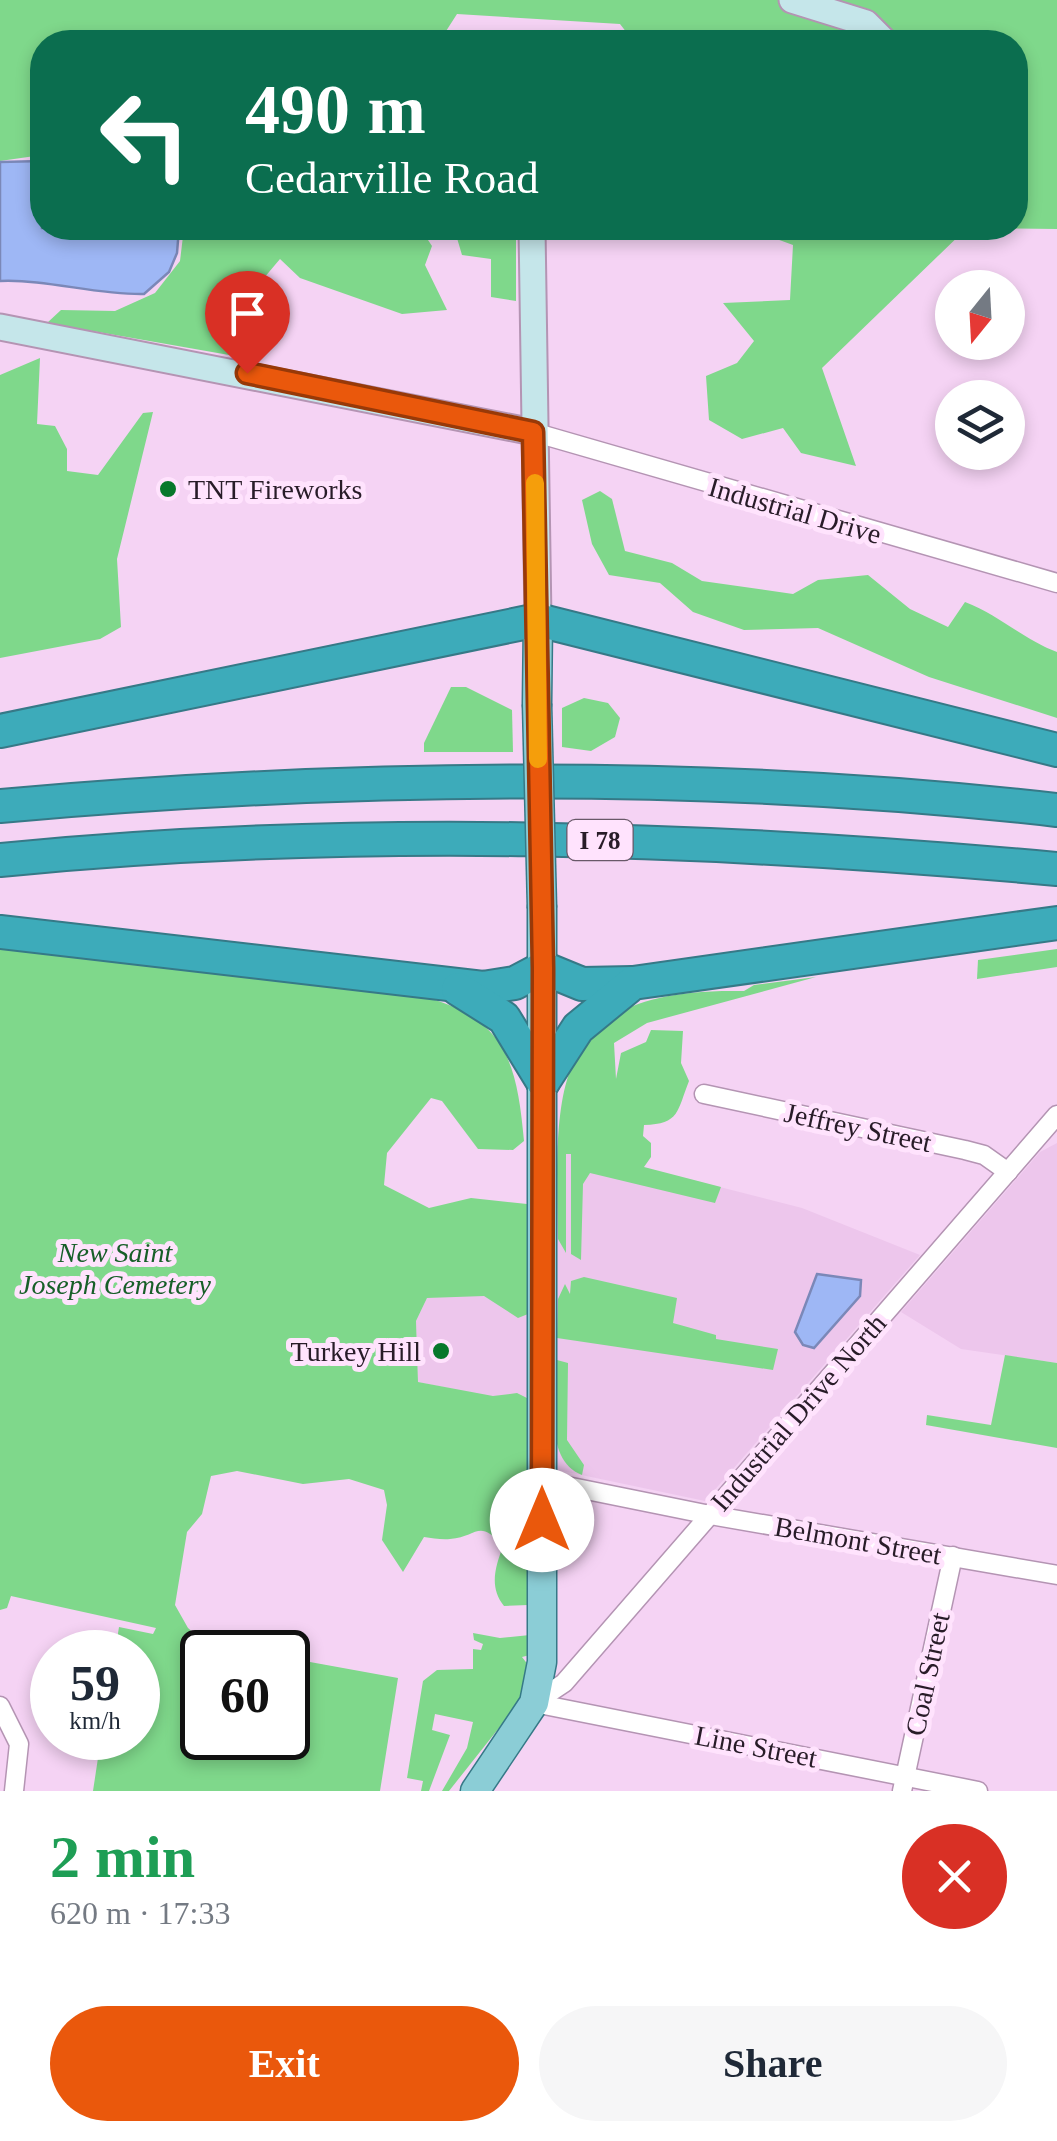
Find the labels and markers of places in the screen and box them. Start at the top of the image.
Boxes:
pin [205,271,290,374]
place label: TNT Fireworks [188,474,362,505]
marker: TNT Fireworks [157,478,179,500]
place label: Turkey Hill [291,1336,421,1367]
marker: Turkey Hill [430,1340,452,1362]

